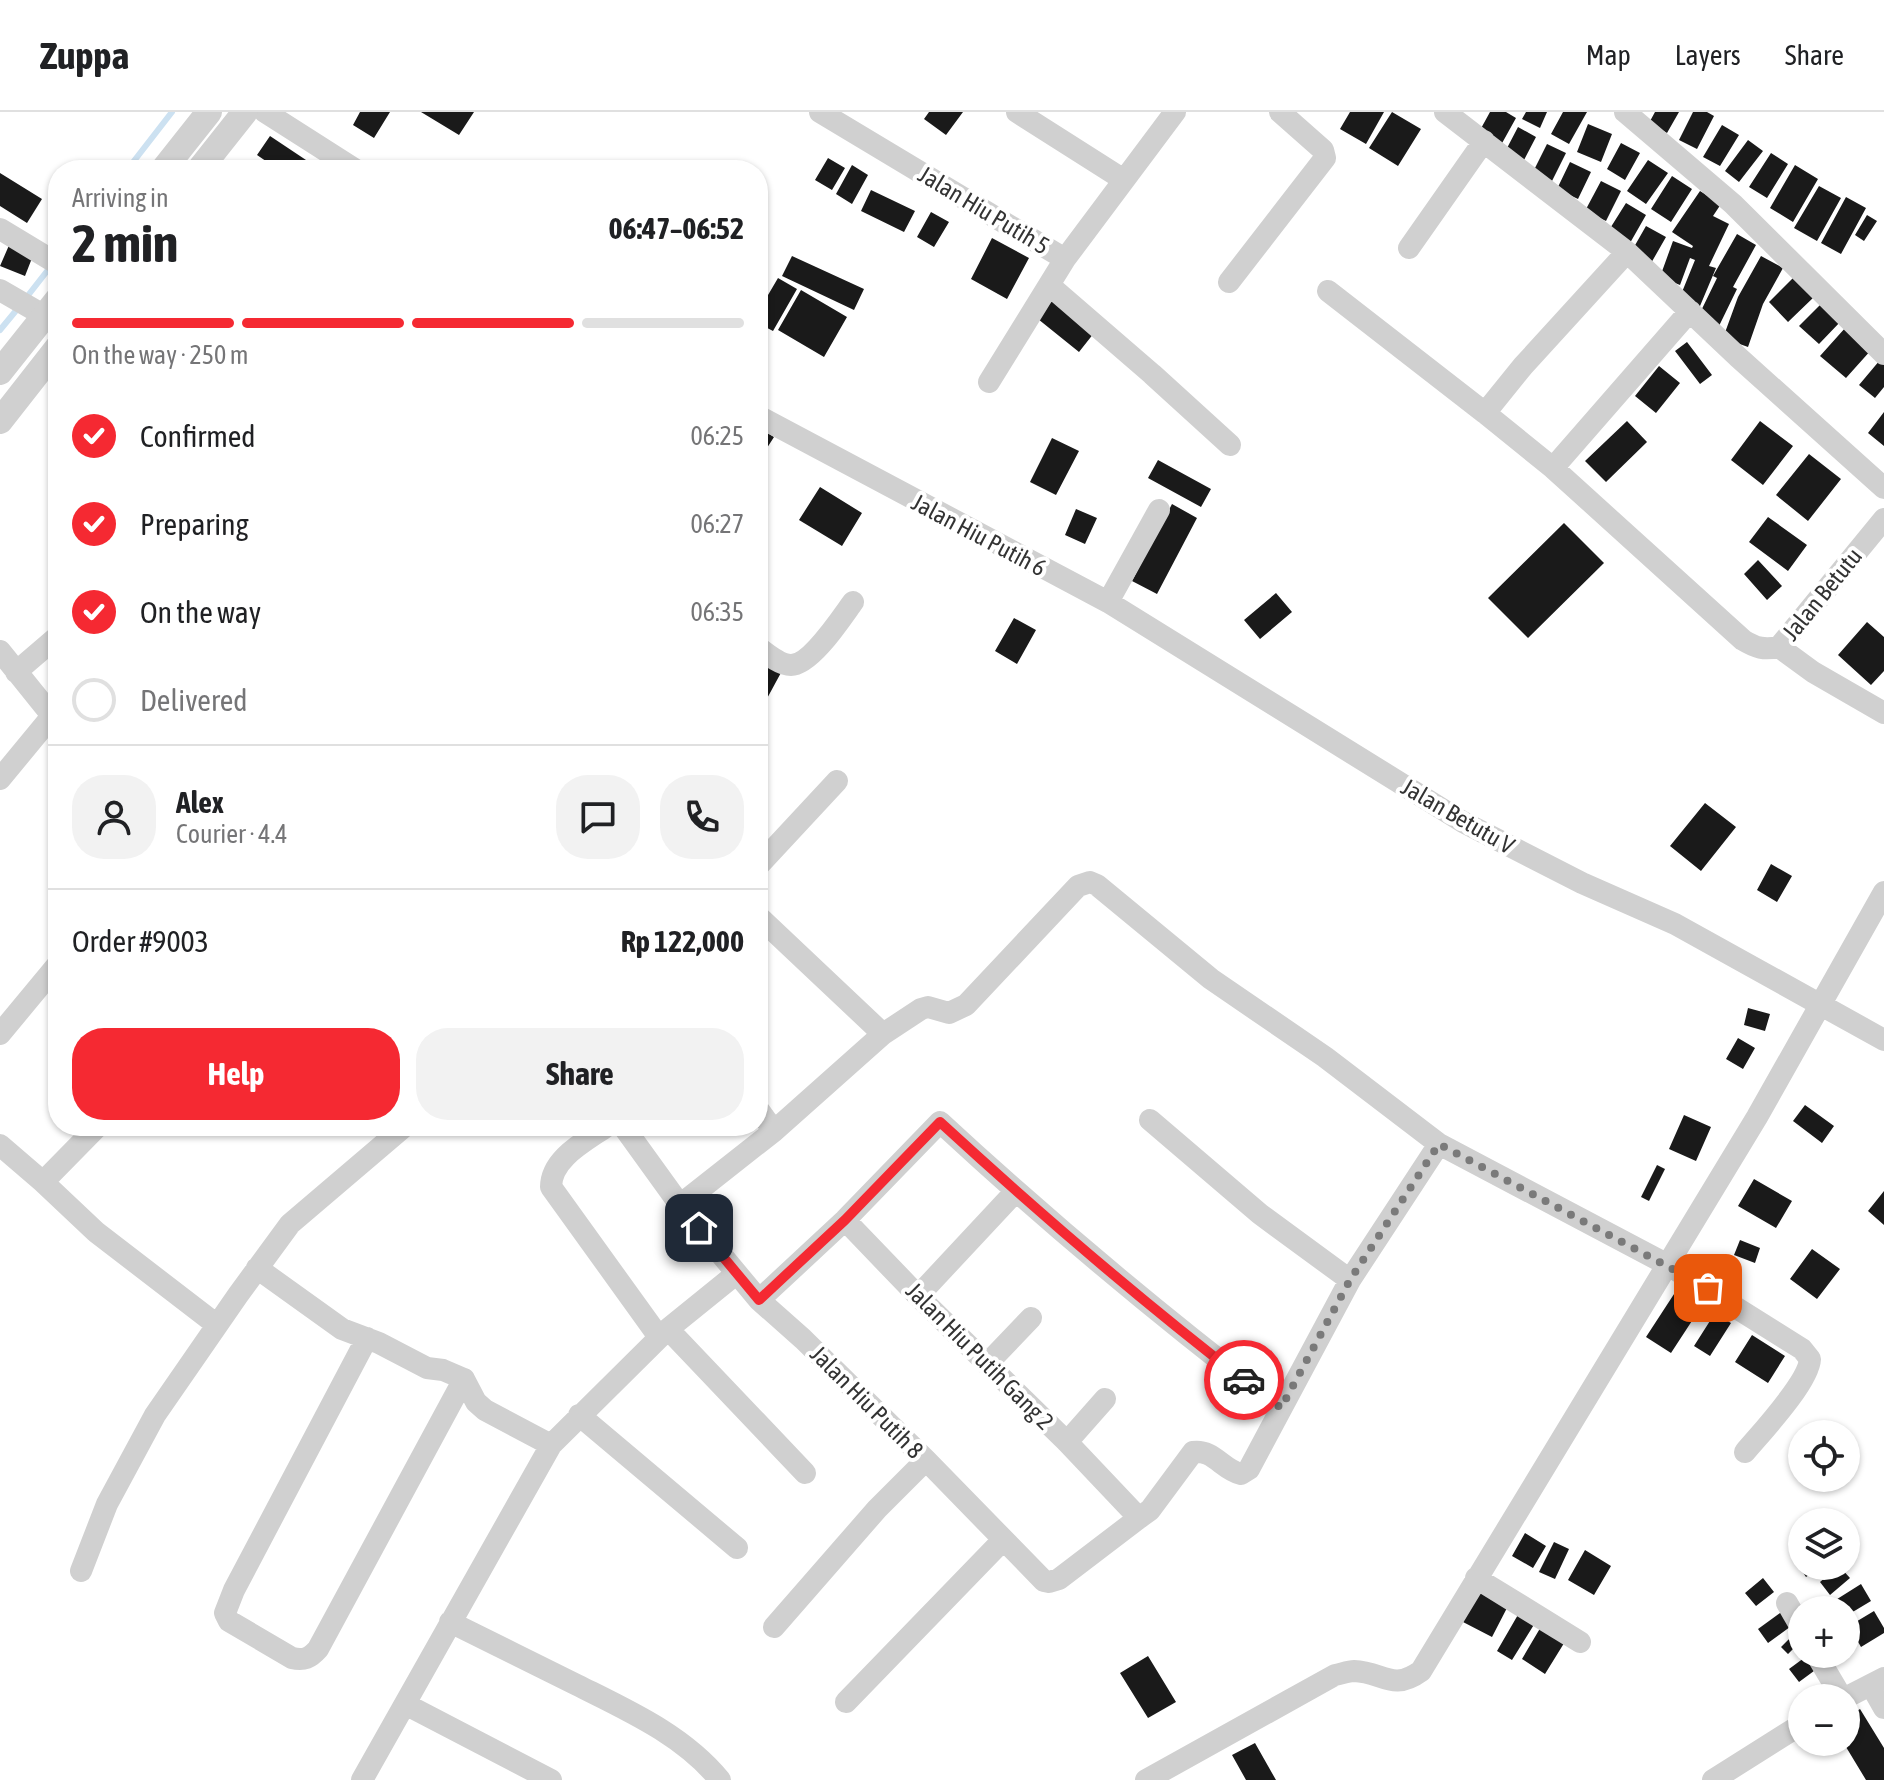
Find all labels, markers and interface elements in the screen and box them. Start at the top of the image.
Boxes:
text: Zuppa [40,34,129,77]
text: Map [1586,39,1631,71]
text: Layers [1675,39,1741,71]
text: Share [1785,39,1844,71]
street label: Jalan Hiu Putih 5 [914,160,1054,260]
text: Arriving in [72,183,169,213]
text: 06:47–06:52 [609,211,744,245]
text: 2 min [72,213,178,273]
text: On the way · 250 m [72,340,249,370]
icon: check [72,414,116,458]
text: Confirmed [140,419,255,453]
text: 06:25 [690,421,744,451]
street label: Jalan Hiu Putih 6 [907,488,1051,582]
icon: check [72,502,116,546]
text: Preparing [140,507,249,541]
text: 06:27 [690,509,744,539]
street label: Jalan Betutu [1777,543,1867,645]
icon: check [72,590,116,634]
text: On the way [140,595,261,629]
text: 06:35 [690,597,744,627]
text: Delivered [140,683,248,717]
street label: Jalan Betutu V [1397,773,1519,859]
button: person [72,775,156,859]
button: chat [556,775,640,859]
button: phone [660,775,744,859]
text: Alex [176,785,224,819]
text: Courier · 4.4 [176,819,287,849]
text: Order #9003 [72,924,209,958]
text: Rp 122,000 [621,924,744,958]
button: Help [72,1028,400,1120]
button: Share [416,1028,744,1120]
pin [665,1194,733,1262]
icon: home [677,1206,721,1250]
pin [1674,1254,1742,1322]
icon: bag [1686,1266,1730,1310]
street label: Jalan Hiu Putih Gang 2 [901,1277,1059,1435]
street label: Jalan Hiu Putih 8 [805,1340,929,1464]
courier [1204,1340,1284,1420]
icon: car [1222,1358,1266,1402]
map controls [1788,1420,1860,1756]
button: locate [1788,1420,1860,1492]
button: layers [1788,1508,1860,1580]
button: + [1788,1596,1860,1668]
button: − [1788,1684,1860,1756]

